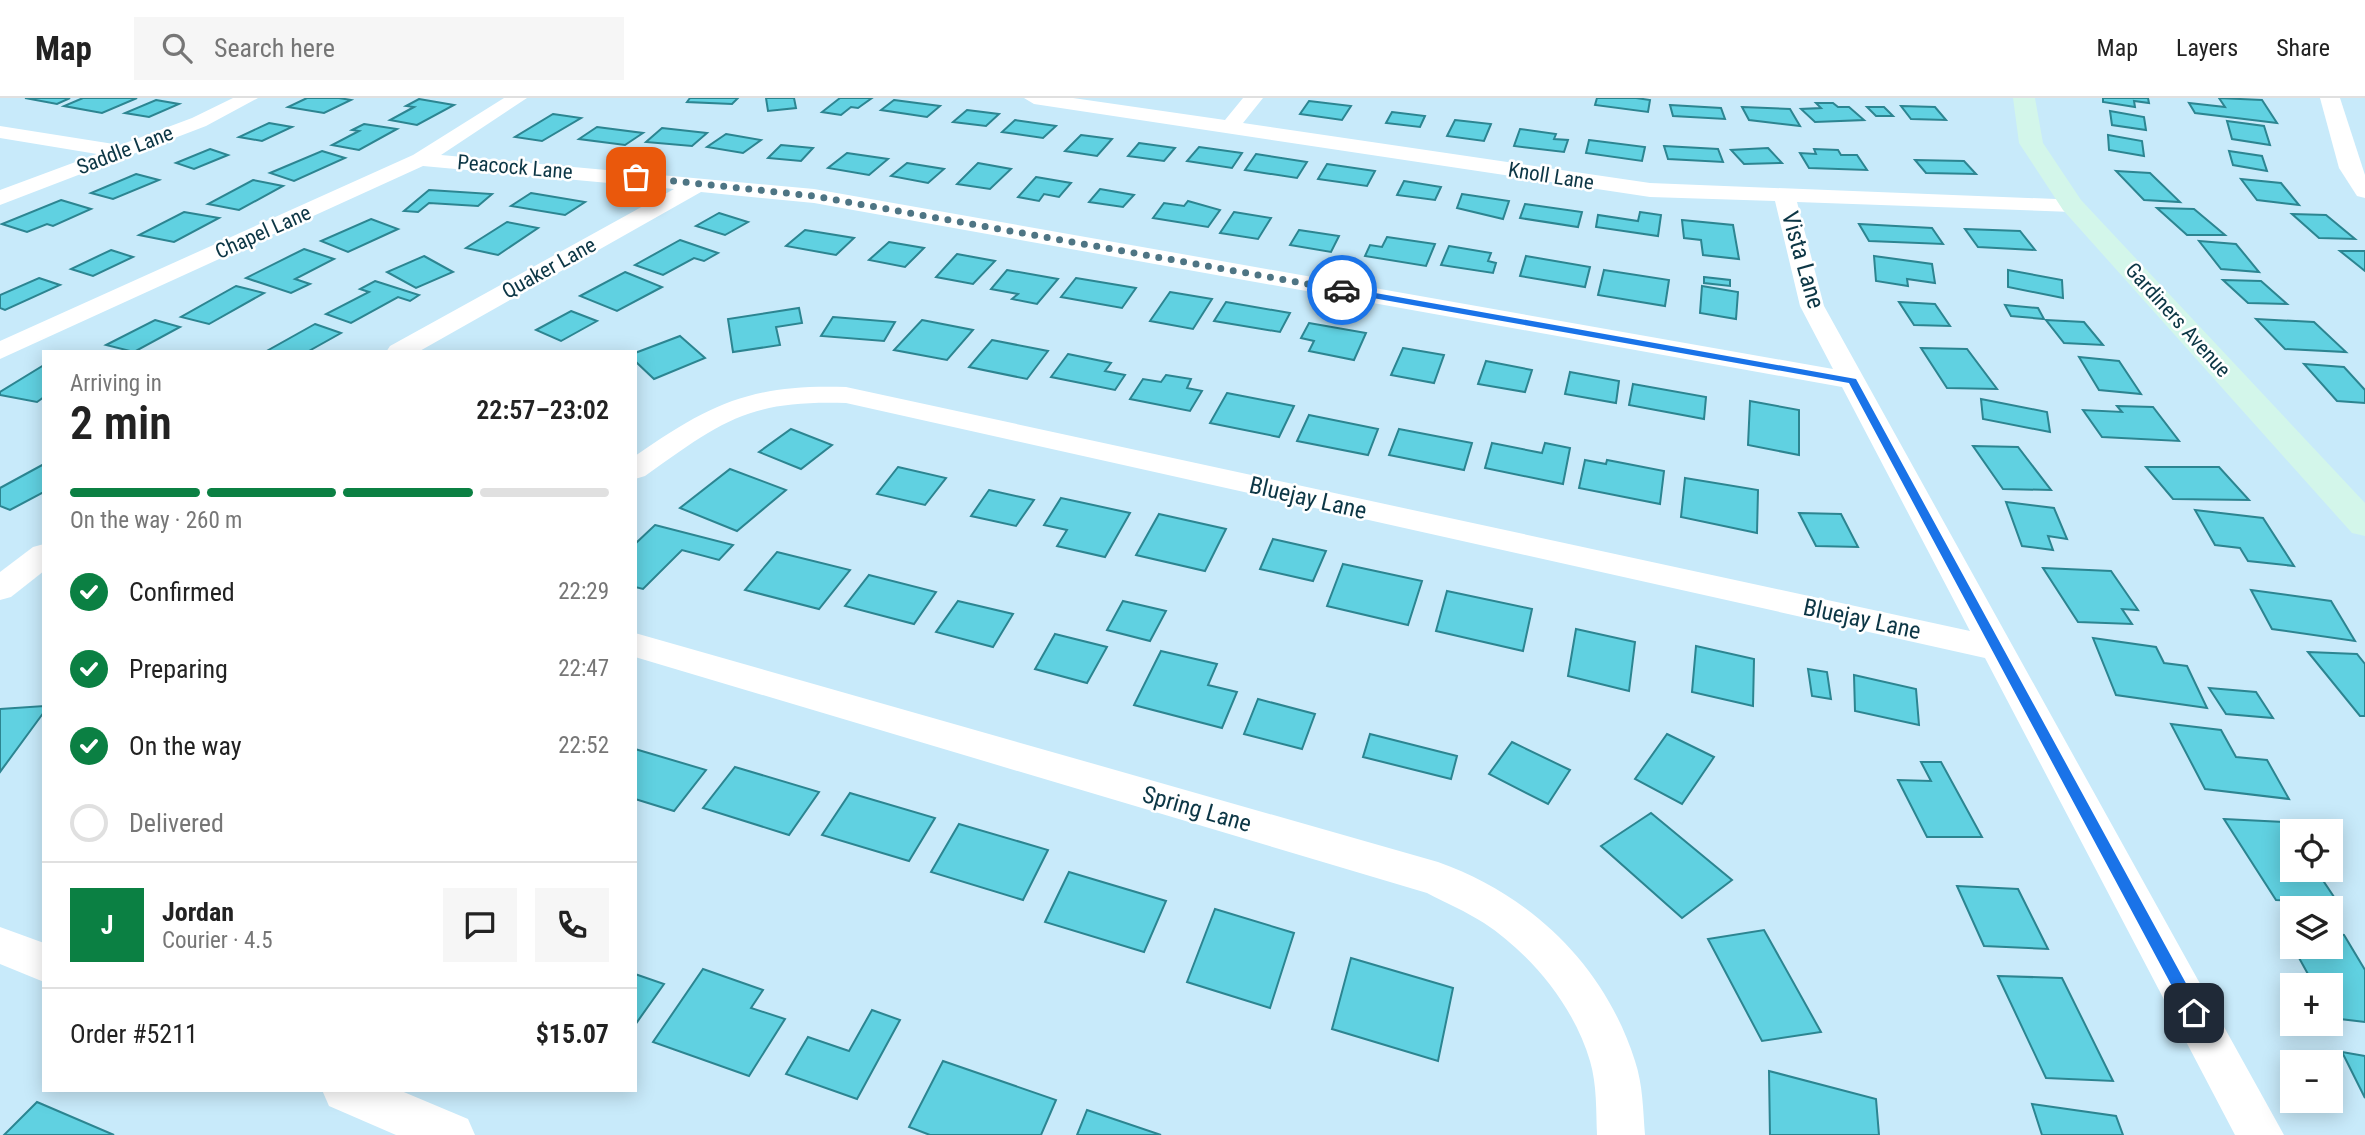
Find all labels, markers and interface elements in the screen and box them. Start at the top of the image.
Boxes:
search box [134,17,624,80]
text: Map [35,29,92,68]
icon: search [158,29,196,67]
text: Search here [214,33,335,63]
text: Map [2097,34,2138,62]
text: Layers [2176,34,2238,62]
text: Share [2276,34,2330,62]
street label: Saddle Lane [73,121,177,179]
pin [606,147,666,207]
street label: Peacock Lane [456,150,574,184]
street label: Knoll Lane [1506,157,1596,195]
icon: bag [617,158,655,196]
street label: Chapel Lane [212,200,315,264]
street label: Vista Lane [1776,208,1830,312]
street label: Quaker Lane [498,232,600,304]
courier [1307,255,1377,325]
street label: Gardiners Avenue [2121,258,2236,382]
icon: car [1323,271,1361,309]
text: Arriving in [70,370,162,397]
text: 22:57–23:02 [476,395,609,425]
text: 2 min [70,396,172,450]
street label: Bluejay Lane [1247,471,1369,525]
text: On the way · 260 m [70,507,242,534]
icon: check [70,573,108,611]
text: Confirmed [129,577,235,607]
text: 22:29 [558,578,609,605]
street label: Bluejay Lane [1801,593,1923,645]
icon: check [70,650,108,688]
text: Preparing [129,654,228,684]
text: 22:47 [558,655,609,682]
icon: check [70,727,108,765]
text: On the way [129,731,242,761]
text: 22:52 [558,732,609,759]
street label: Spring Lane [1139,780,1255,838]
text: Delivered [129,808,224,838]
map controls [2280,819,2343,1113]
button: locate [2280,819,2343,882]
button: chat [443,888,517,962]
button: phone [535,888,609,962]
button: layers [2280,896,2343,959]
text: Jordan [162,897,234,927]
text: J [101,910,113,940]
text: Courier · 4.5 [162,927,273,954]
button: + [2280,973,2343,1036]
pin [2164,983,2224,1043]
icon: home [2175,994,2213,1032]
text: Order #5211 [70,1019,198,1049]
text: $15.07 [536,1019,609,1049]
button: − [2280,1050,2343,1113]

